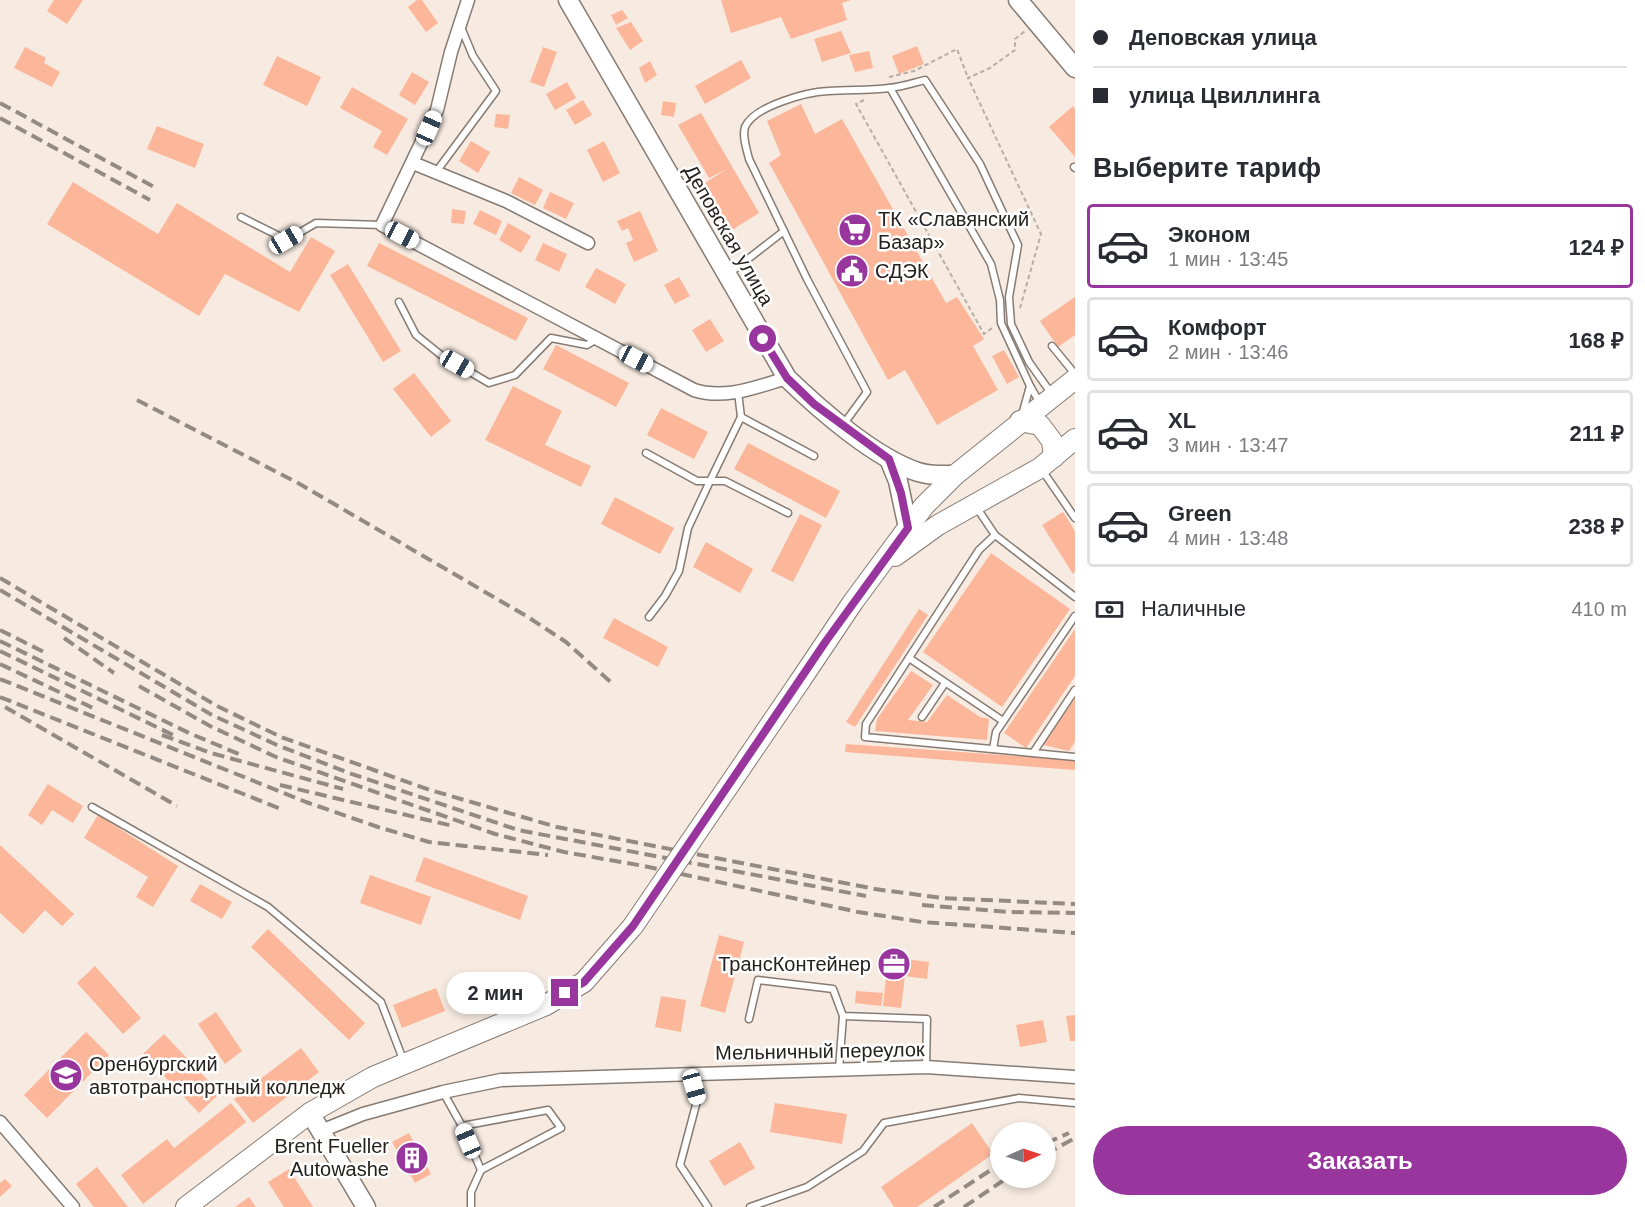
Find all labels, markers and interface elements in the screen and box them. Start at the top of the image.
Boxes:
text: Деповская улица [1129,25,1317,50]
text: улица Цвиллинга [1129,83,1320,108]
car [413,108,445,148]
text: Выберите тариф [1093,153,1321,183]
street label: Деповская улица [680,161,779,310]
place label: ТК «Славянский Базар» [878,208,1029,253]
supermarket icon: ТК «Славянский Базар» [837,212,873,248]
car [382,219,422,251]
icon: car [1096,219,1150,273]
text: Эконом [1168,222,1251,247]
car [266,223,306,257]
text: 124 ₽ [1568,235,1624,260]
text: 1 мин · 13:45 [1168,248,1288,270]
public building icon: СДЭК [834,253,870,289]
place label: СДЭК [875,260,929,282]
icon: car [1096,312,1150,366]
text: Комфорт [1168,315,1267,340]
route start [749,325,776,352]
text: 168 ₽ [1568,328,1624,353]
text: 2 мин · 13:46 [1168,341,1288,363]
car [616,343,656,375]
car [437,347,477,381]
icon: car [1096,405,1150,459]
text: XL [1168,408,1196,433]
text: 211 ₽ [1570,421,1624,446]
text: 3 мин · 13:47 [1168,434,1288,456]
icon: car [1096,498,1150,552]
text: Green [1168,501,1232,526]
text: 238 ₽ [1568,514,1624,539]
text: 4 мин · 13:48 [1168,527,1288,549]
icon: cash [1093,593,1126,626]
text: Наличные [1141,596,1246,621]
text: 410 m [1571,598,1627,620]
office icon: ТрансКонтейнер [876,946,912,982]
place label: ТрансКонтейнер [718,953,871,975]
callout: 2 мин [445,972,544,1014]
route end [551,979,578,1006]
text: 2 мин [468,982,523,1004]
street label: Мельничный переулок [715,1038,925,1064]
place label: Оренбургский автотранспортный колледж [89,1053,346,1098]
school or university icon: Оренбургский автотранспортный колледж [48,1057,84,1093]
car [680,1067,708,1107]
car [453,1121,483,1161]
north arrow [990,1122,1056,1188]
map controls [990,1122,1056,1188]
button: Заказать [1093,1126,1627,1195]
place label: Brent Fueller Autowashe [275,1135,389,1180]
building icon: Brent Fueller Autowashe [394,1140,430,1176]

